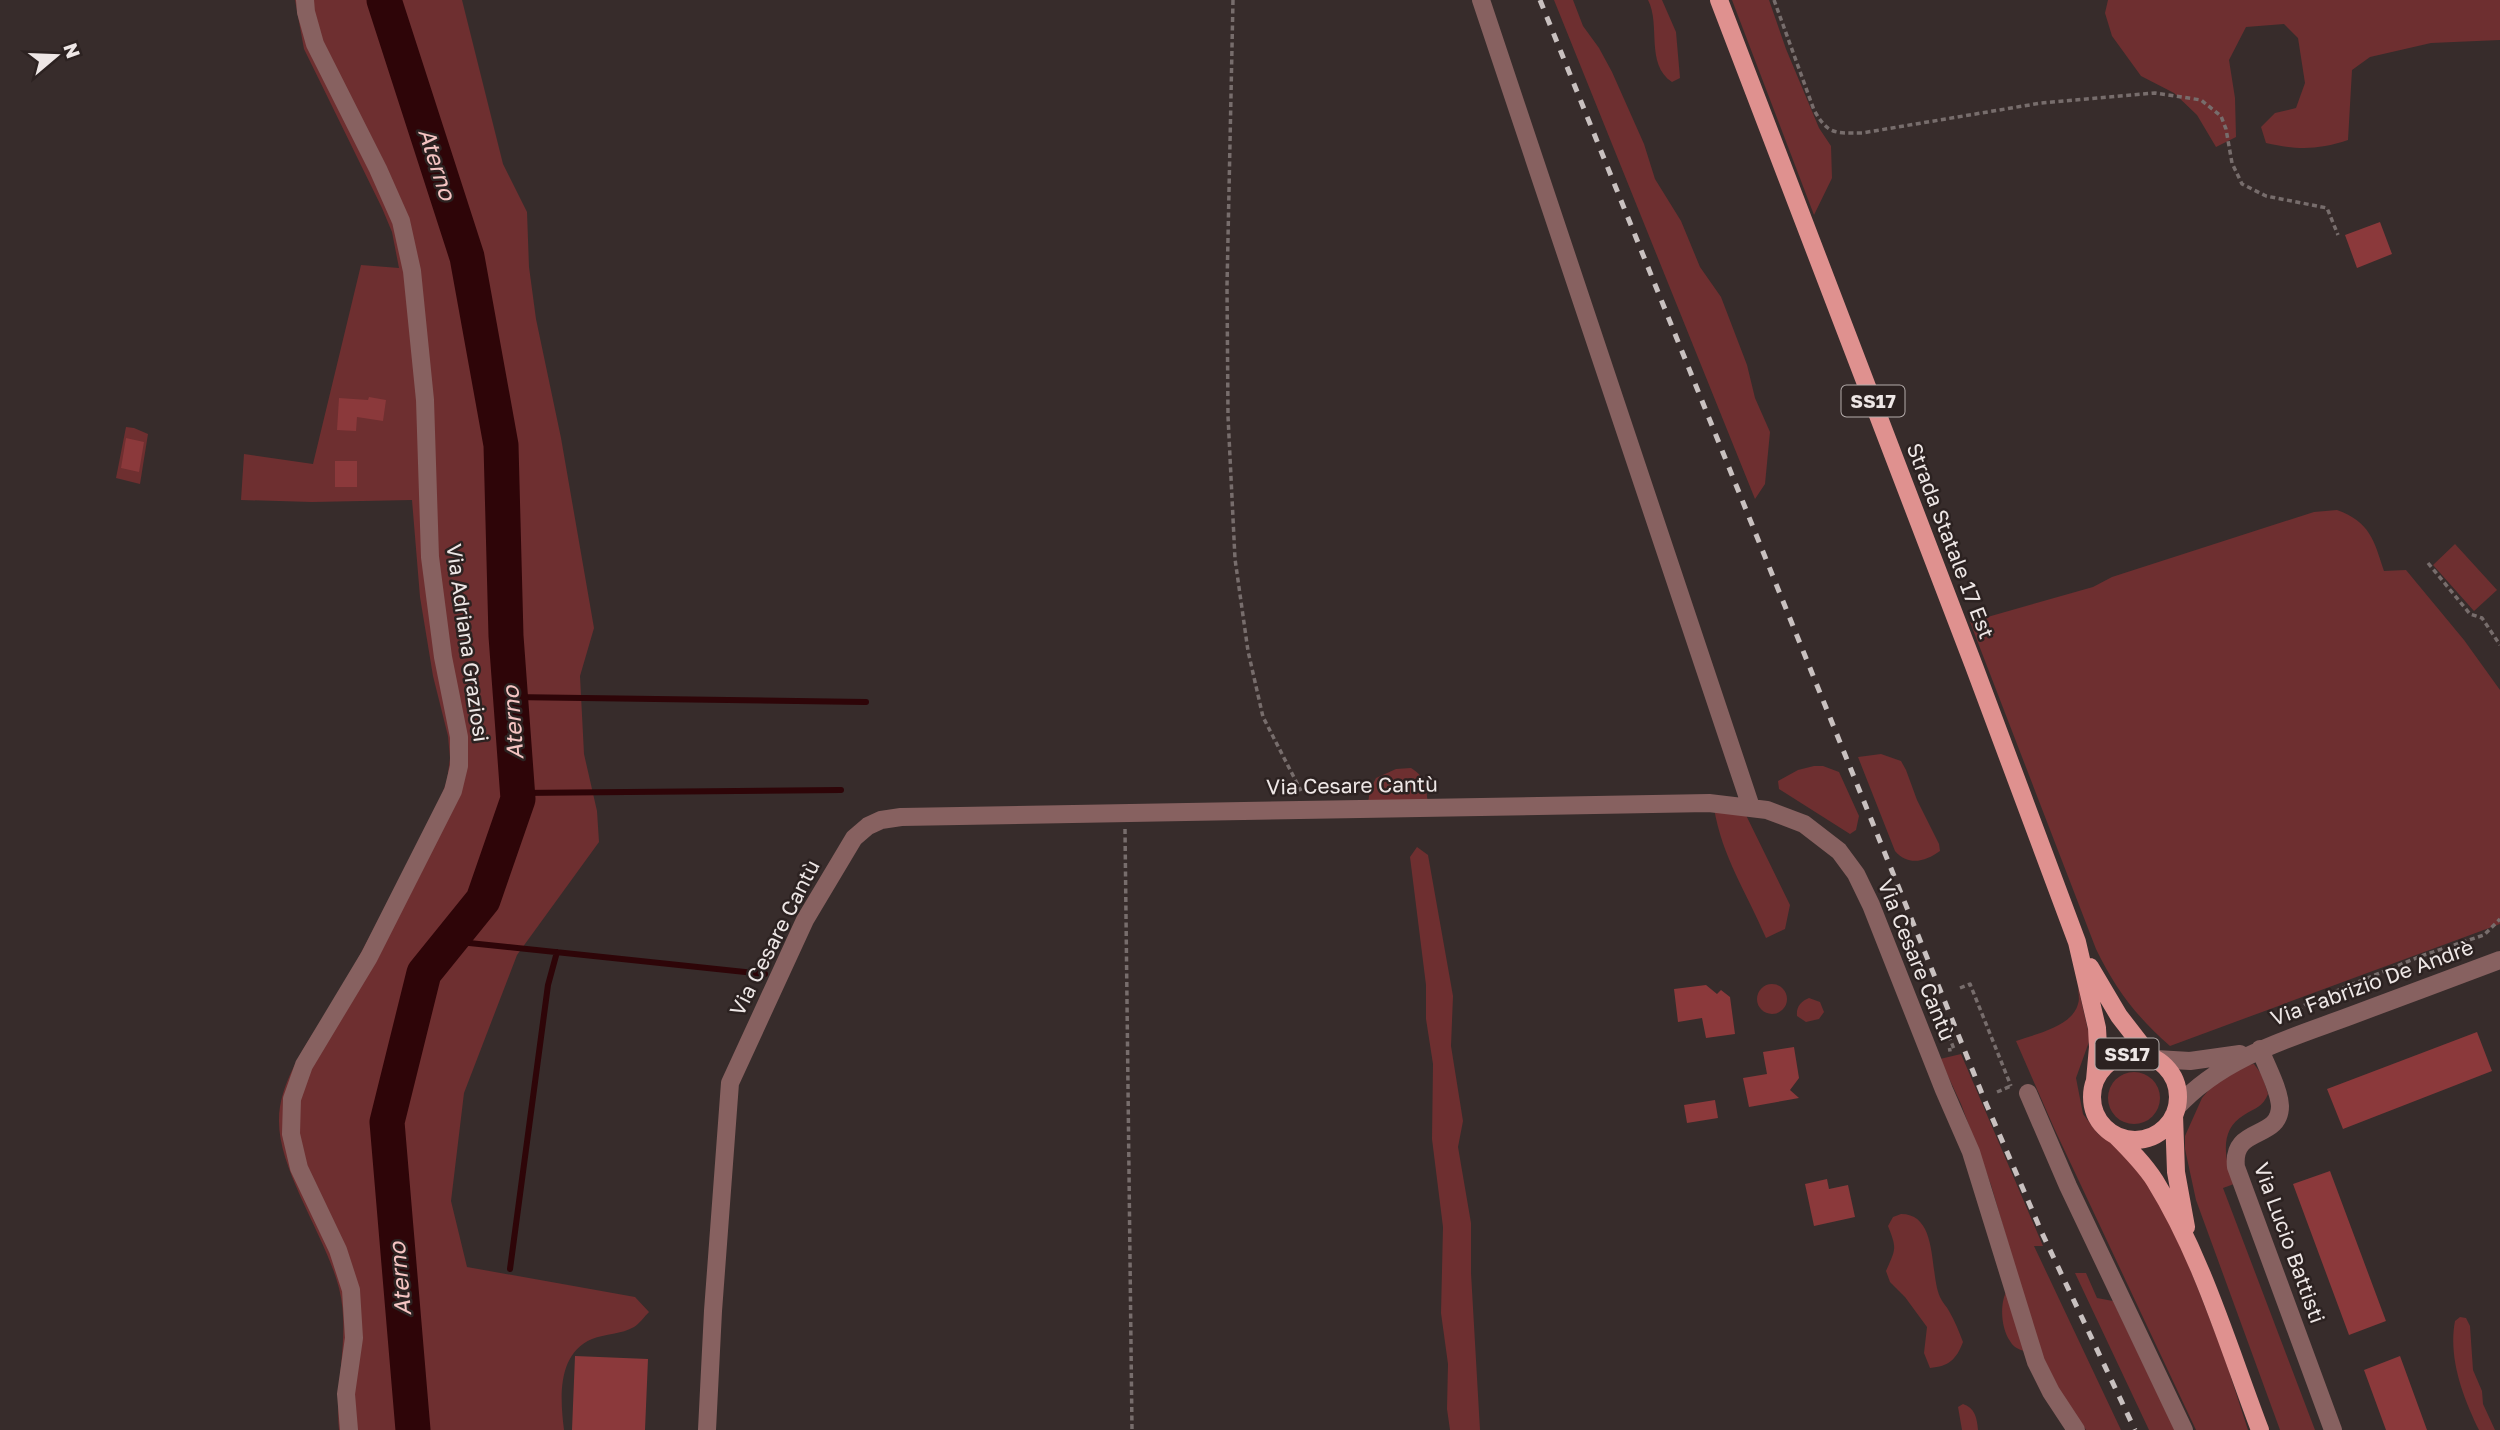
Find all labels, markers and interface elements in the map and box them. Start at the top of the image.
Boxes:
north arrow [21,21,91,91]
text: N [59,40,86,61]
water label: Aterno [413,124,463,204]
road number: SS17 [1842,386,1904,416]
street label: Strada Statale 17 Est [1902,439,2000,642]
street label: Via Adriana Graziosi [441,542,495,744]
water label: Aterno [495,684,529,761]
street label: Via Cesare Cantù [1266,771,1438,799]
street label: Via Cesare Cantù [724,855,825,1020]
street label: Via Cesare Cantù [1873,875,1961,1044]
street label: Via Fabrizio De Andrè [2267,933,2477,1031]
road number: SS17 [2096,1038,2158,1070]
street label: Via Lucio Battisti [2249,1159,2331,1327]
water label: Aterno [382,1240,416,1317]

